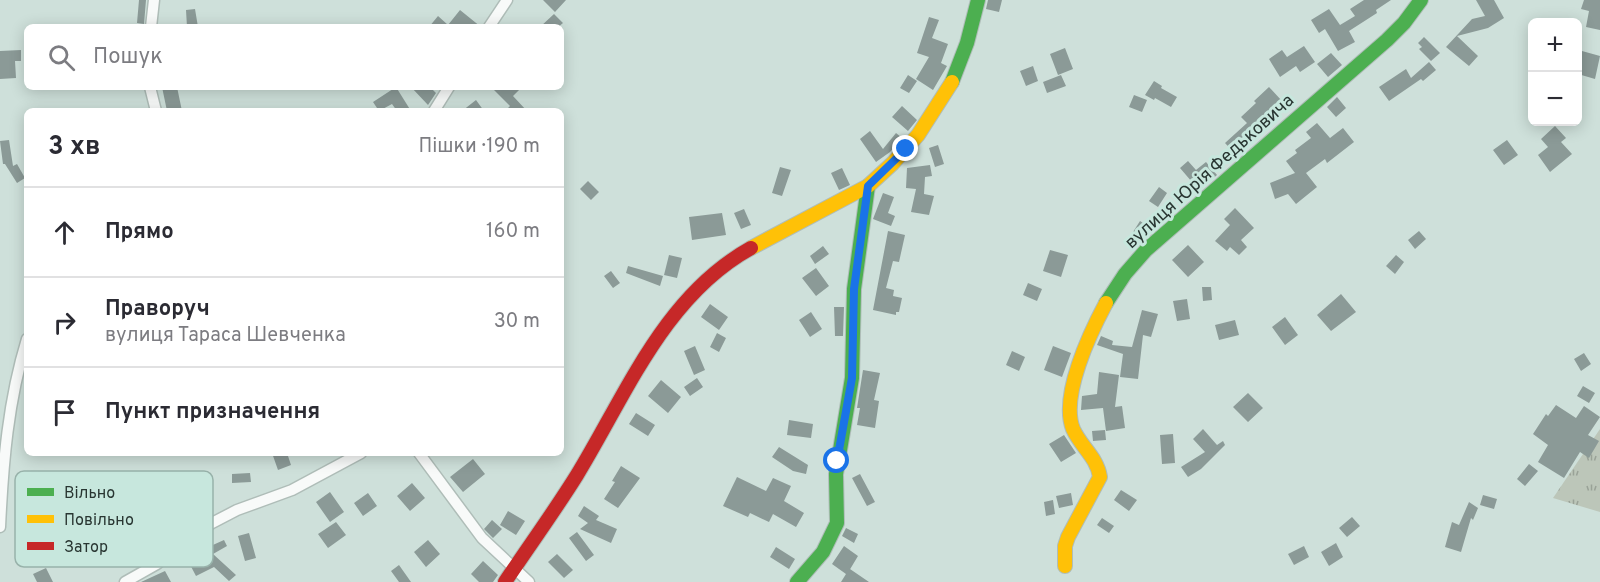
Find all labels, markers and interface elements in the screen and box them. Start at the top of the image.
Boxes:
map controls [1528,18,1582,126]
button: + [1528,18,1582,72]
search box [24,24,564,90]
icon: search [45,41,78,74]
text: Пошук [93,44,163,71]
button: − [1528,72,1582,126]
street label: вулиця Юрія Федьковича [1120,90,1300,254]
text: 3 хв [48,131,101,164]
text: Пішки · 190 m [418,134,540,160]
route end [892,135,918,161]
icon: ahead [48,216,81,249]
text: Прямо [105,219,174,246]
text: 160 m [486,219,540,245]
text: Праворуч [105,296,210,323]
icon: right [48,306,81,339]
text: 30 m [494,309,540,335]
text: вулиця Тараса Шевченка [105,323,346,349]
icon: arrive [48,396,81,429]
text: Пункт призначення [105,399,320,426]
route start [823,447,849,473]
legend [15,471,213,567]
text: Вільно [64,484,115,504]
text: Повільно [64,511,134,531]
text: Затор [64,538,108,558]

